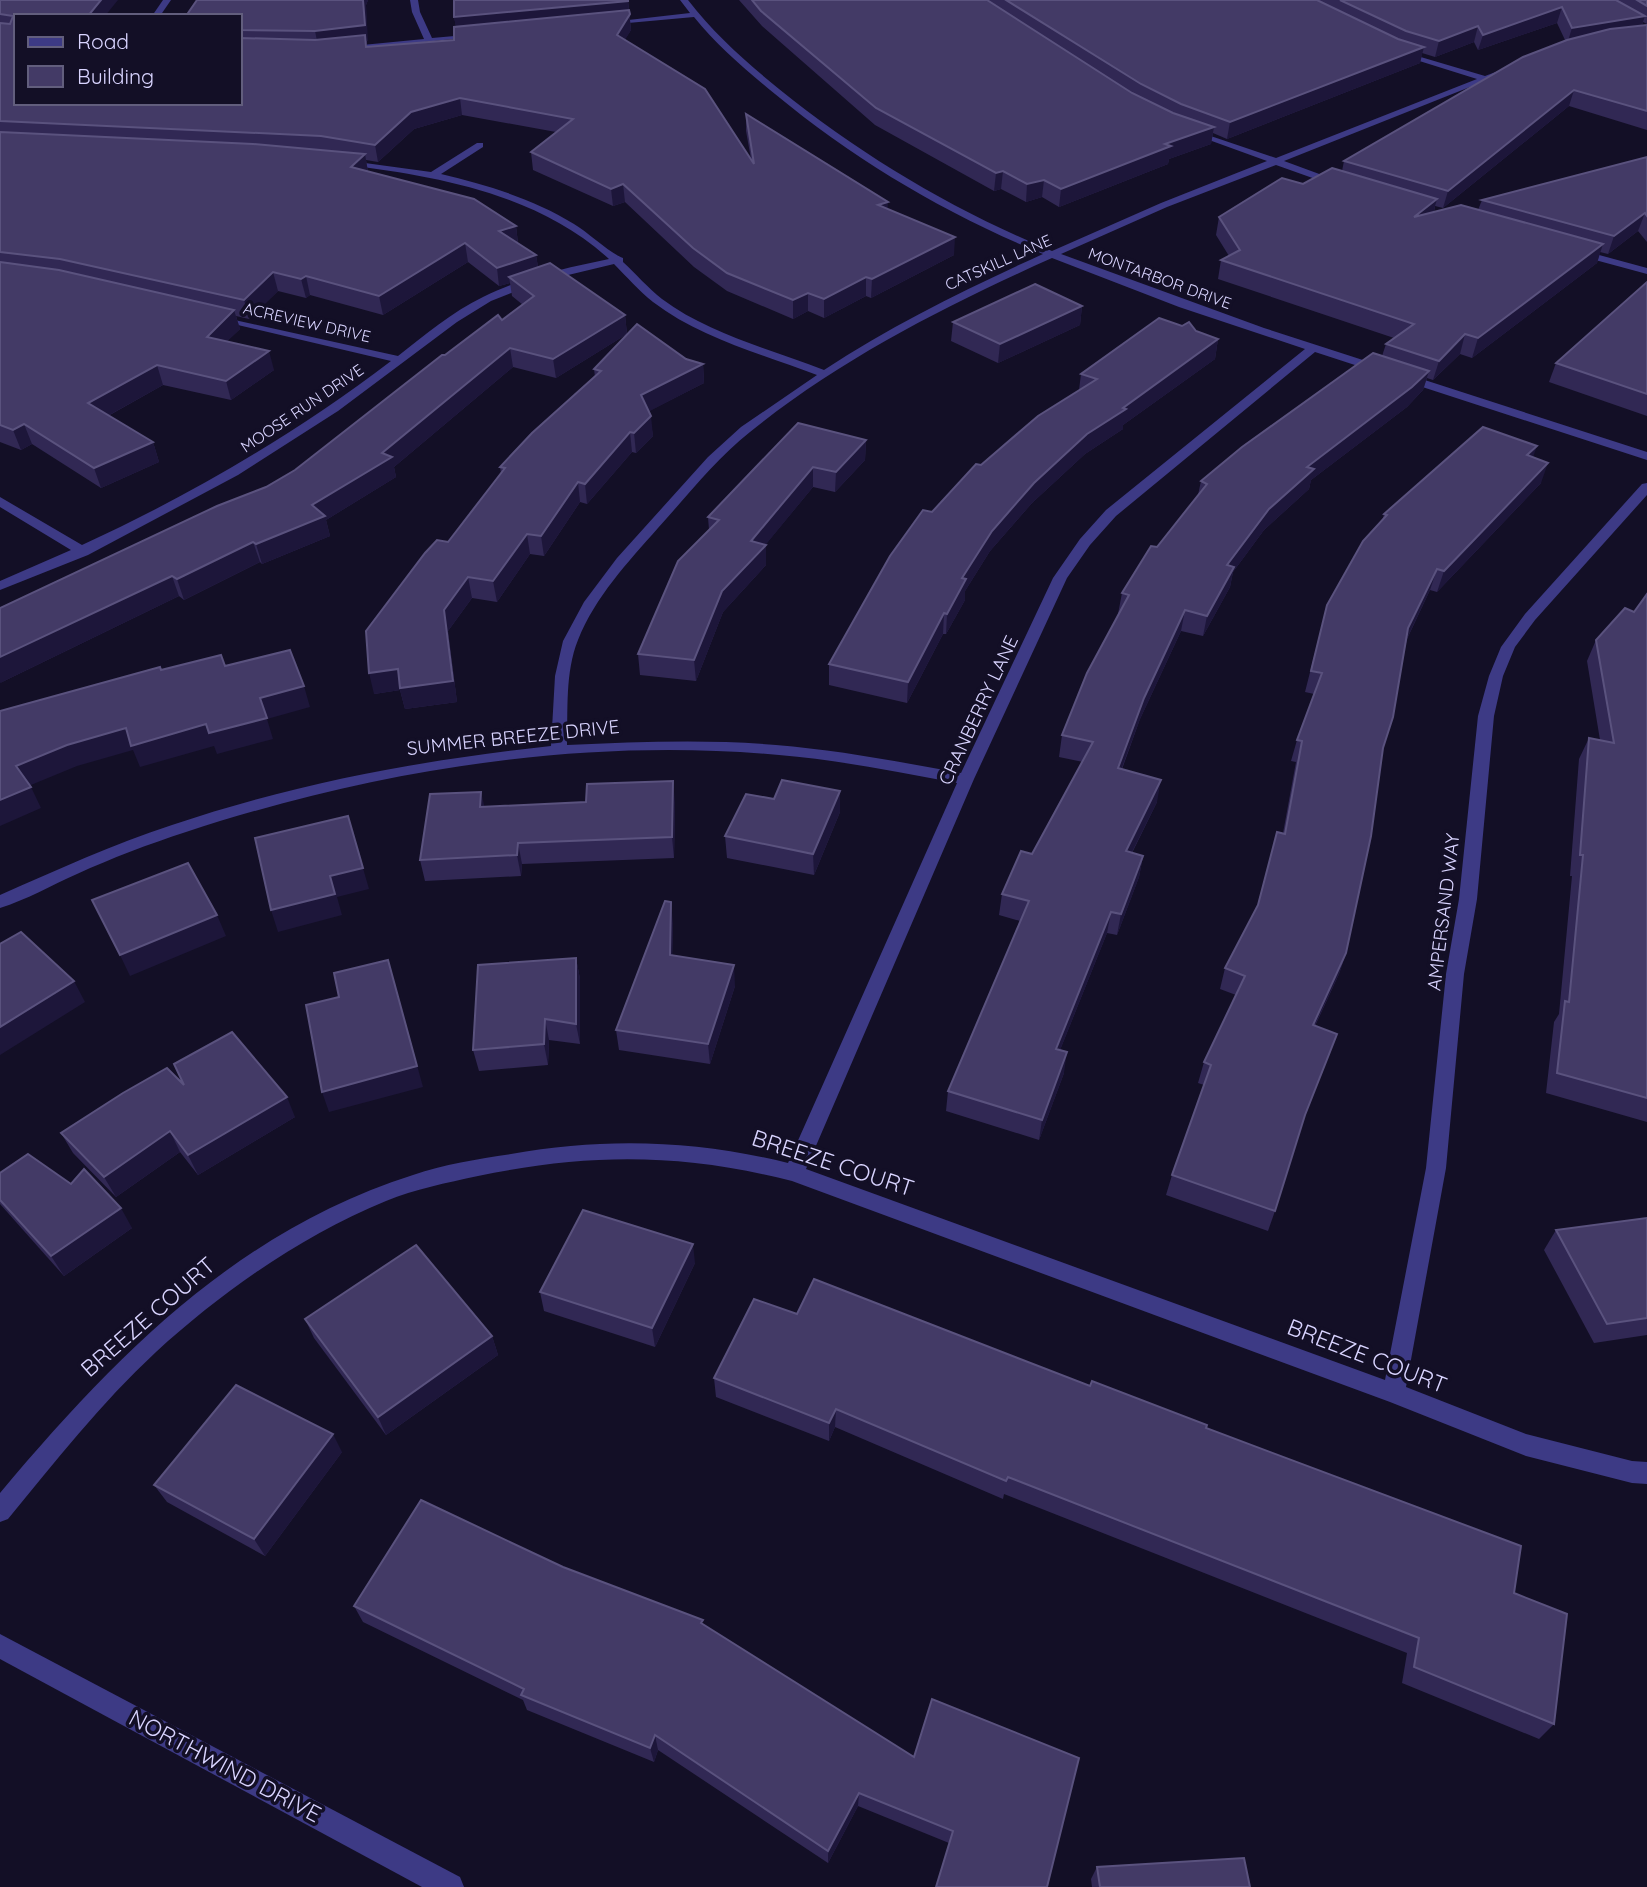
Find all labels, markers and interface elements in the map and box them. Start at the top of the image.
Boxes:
legend [14,14,242,105]
text: Road [77,28,129,54]
text: Building [77,63,154,89]
street label: CATSKILL LANE [942,230,1054,294]
street label: MONTARBOR DRIVE [1086,243,1234,313]
street label: ACREVIEW DRIVE [241,298,373,346]
street label: MOOSE RUN DRIVE [237,359,367,457]
street label: CRANBERRY LANE [933,631,1023,789]
street label: SUMMER BREEZE DRIVE [405,714,621,760]
street label: AMPERSAND WAY [1421,831,1465,992]
street label: BREEZE COURT [748,1123,918,1202]
street label: BREEZE COURT [75,1250,221,1383]
street label: BREEZE COURT [1283,1312,1451,1399]
street label: NORTHWIND DRIVE [124,1703,326,1828]

